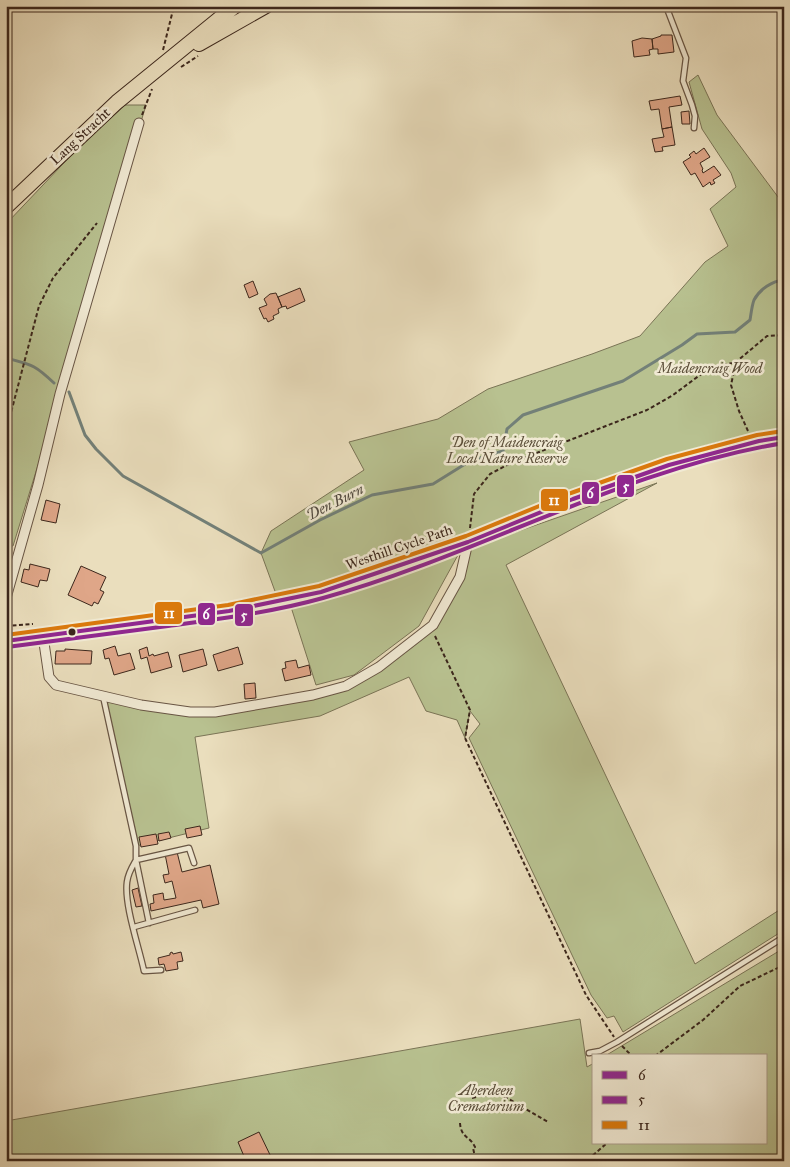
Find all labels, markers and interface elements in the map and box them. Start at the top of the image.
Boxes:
street label: Lang Stracht [47,104,114,169]
park label: Maidencraig Wood [656,360,764,377]
park label: Den of Maidencraig Local Nature Reserve [446,434,568,467]
line badge: 5 [616,474,635,498]
text: 5 [623,478,630,495]
water label: Den Burn [304,480,367,524]
line badge: 6 [581,481,600,505]
text: 6 [586,485,594,502]
line badge: 11 [540,488,569,512]
text: 11 [548,492,560,509]
street label: Westhill Cycle Path [344,521,455,574]
line badge: 11 [154,601,183,625]
line badge: 6 [197,602,216,626]
line badge: 5 [234,603,254,627]
text: 11 [163,605,175,622]
text: 6 [202,606,210,623]
text: 5 [241,607,248,624]
unlabelled marker [67,627,77,637]
legend [592,1054,768,1144]
text: 6 [638,1066,647,1084]
park label: Aberdeen Crematorium [448,1082,524,1115]
text: 5 [638,1090,645,1108]
text: 11 [638,1116,650,1134]

